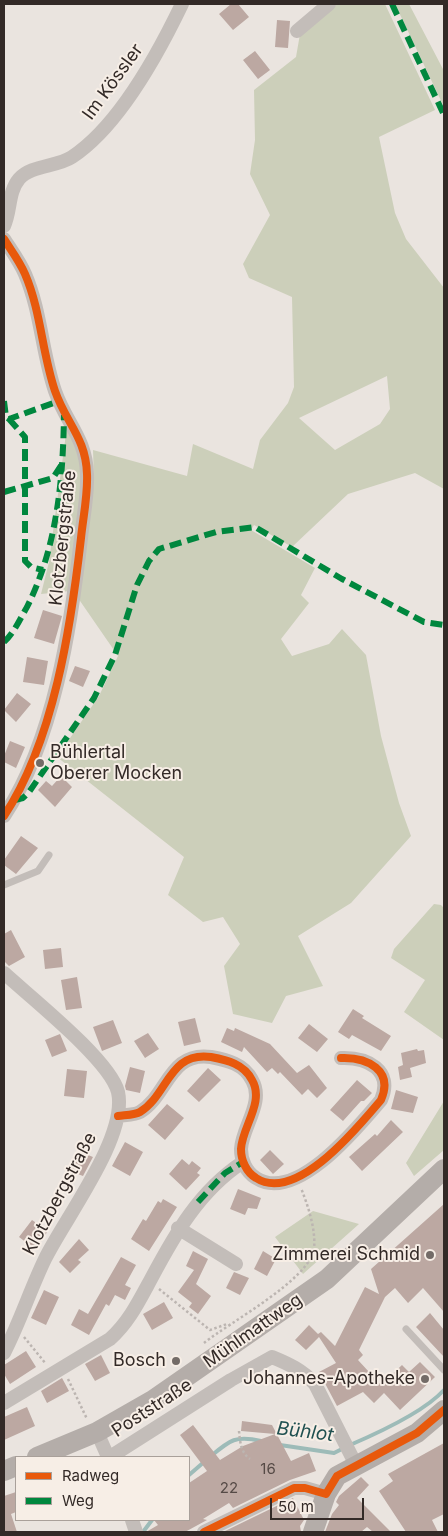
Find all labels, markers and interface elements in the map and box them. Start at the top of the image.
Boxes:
street label: Im Kössler [78,40,148,124]
street label: Klotzbergstraße [45,469,81,607]
place label: Bühlertal Oberer Mocken [50,742,182,784]
marker: Bühlertal Oberer Mocken [34,757,46,769]
street label: Klotzbergstraße [19,1129,101,1259]
place label: Zimmerei Schmid [272,1244,420,1266]
marker: Zimmerei Schmid [424,1249,436,1261]
street label: Mühlmattweg [200,1289,306,1373]
place label: Bosch [113,1350,166,1372]
marker: Bosch [170,1355,182,1367]
place label: Johannes-Apotheke [243,1368,415,1390]
marker: Johannes-Apotheke [419,1373,431,1385]
street label: Poststraße [108,1374,196,1442]
water label: Bühlot [275,1417,335,1447]
legend [15,1456,190,1521]
house number: 16 [260,1460,276,1478]
text: Radweg [62,1466,119,1485]
house number: 22 [220,1479,238,1497]
scale bar [273,1488,367,1520]
text: Weg [62,1491,94,1510]
text: 50 m [278,1497,314,1516]

